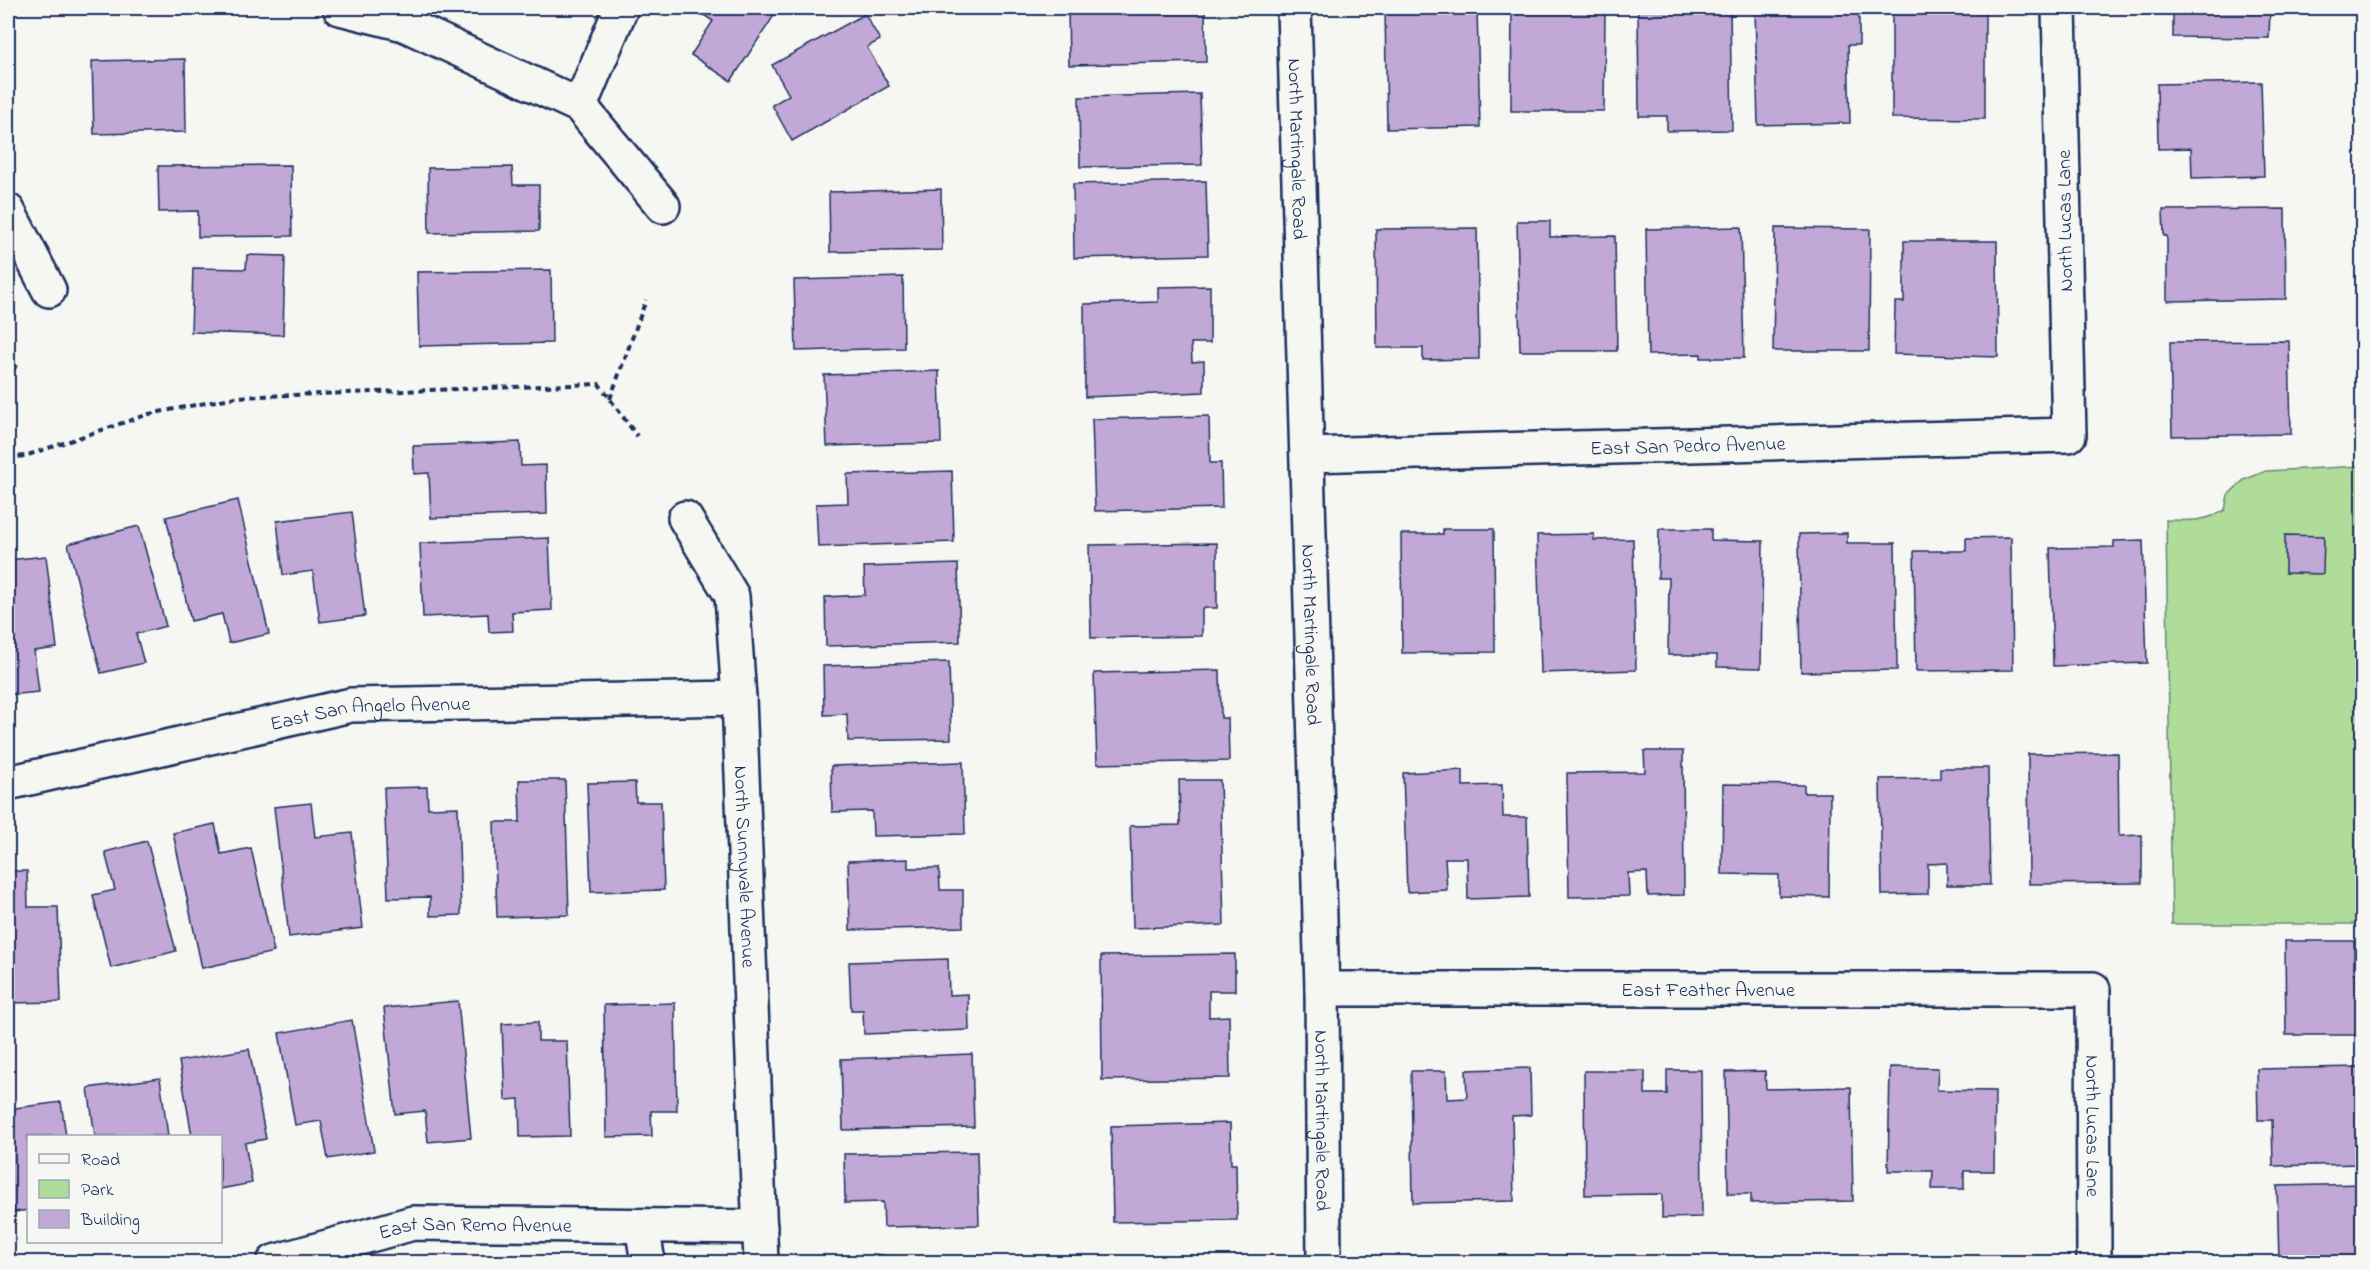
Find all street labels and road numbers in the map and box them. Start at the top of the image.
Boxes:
street label: North Martingale Road [1278,58,1313,240]
street label: North Lucas Lane [2051,150,2082,292]
street label: East San Pedro Avenue [1590,430,1786,465]
street label: North Martingale Road [1292,544,1326,726]
street label: East San Angelo Avenue [268,691,471,740]
street label: North Sunnyvale Avenue [725,765,762,968]
street label: East Feather Avenue [1621,977,1795,1006]
street label: North Martingale Road [1305,1030,1336,1211]
street label: North Lucas Lane [2076,1055,2106,1197]
street label: East San Remo Avenue [376,1211,572,1249]

